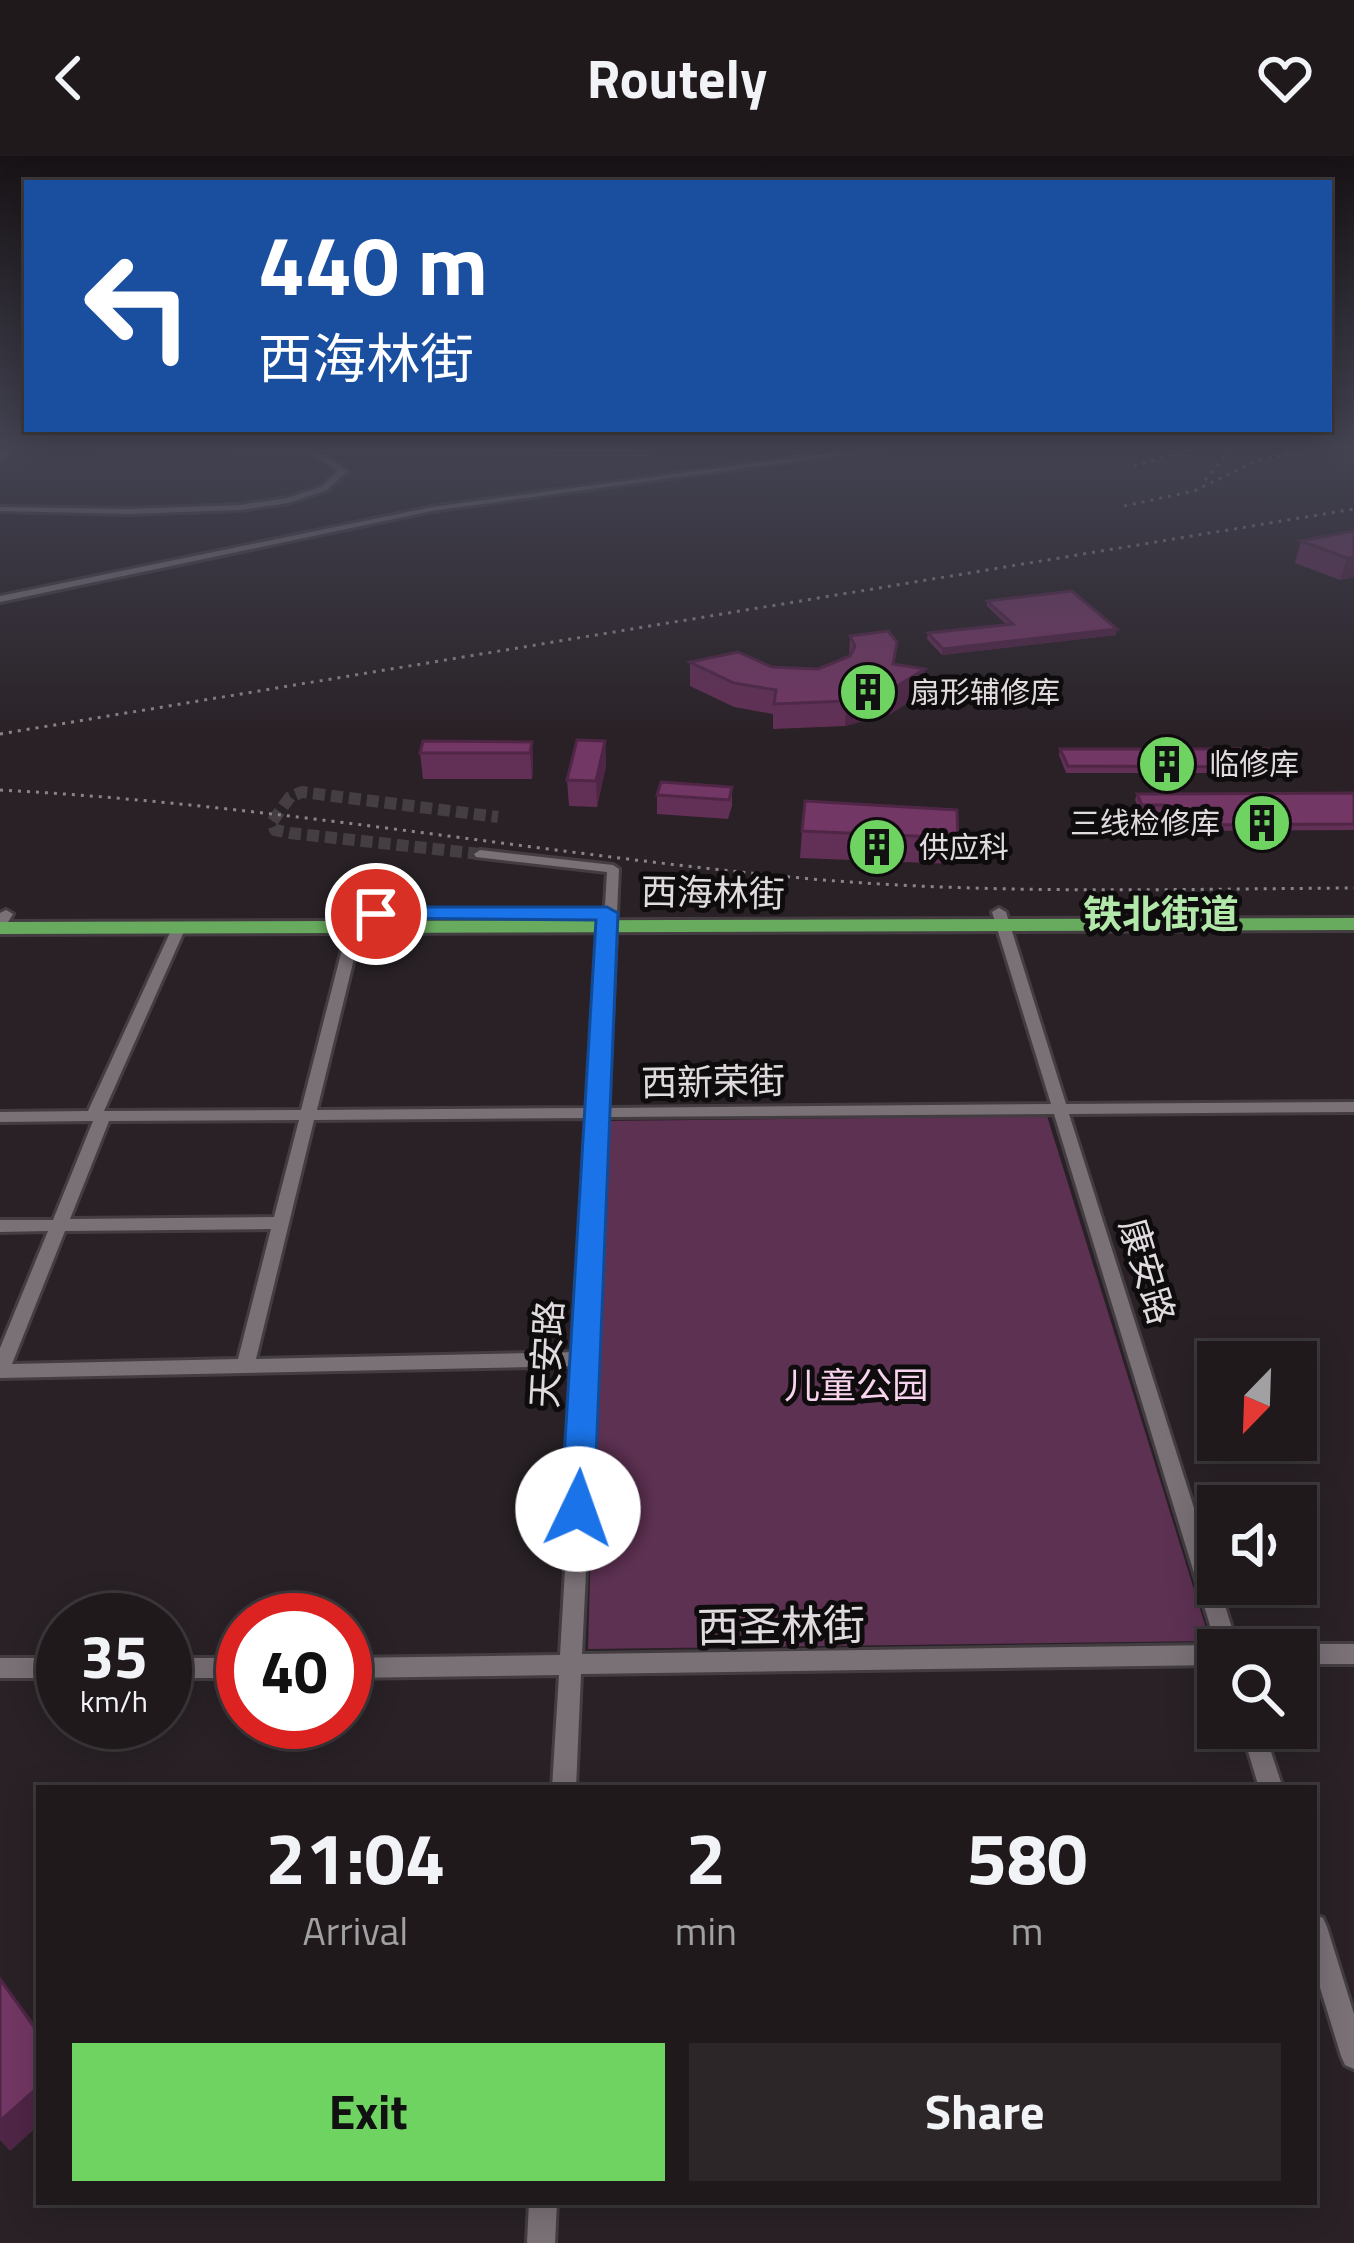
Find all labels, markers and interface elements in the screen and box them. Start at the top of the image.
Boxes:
text: Routely [587,37,767,119]
icon: back [36,45,102,111]
icon: heart [1252,45,1318,111]
text: 440 m [258,200,488,328]
icon: left [60,228,216,384]
text: 西海林街 [258,317,474,399]
building icon: 扇形辅修库 [837,661,899,723]
place label: 扇形辅修库 [910,669,1060,715]
building icon: 临修库 [1136,733,1198,795]
place label: 临修库 [1209,741,1299,787]
building icon: 三线检修库 [1231,792,1293,854]
place label: 三线检修库 [1070,800,1220,846]
building icon: 供应科 [846,816,908,878]
place label: 供应科 [919,824,1009,870]
pin [325,863,427,965]
street label: 西海林街 [641,863,785,921]
icon: arrive [343,881,409,947]
district label: 铁北街道 [1083,884,1239,943]
street label: 西新荣街 [641,1052,785,1110]
street label: 康安路 [1106,1211,1190,1331]
street label: 天安路 [516,1299,576,1409]
north arrow [1197,1341,1317,1461]
map controls [1197,1341,1317,1749]
park label: 儿童公园 [784,1357,928,1412]
position arrow [515,1446,641,1572]
button: sound [1197,1485,1317,1605]
street label: 西圣林街 [696,1592,866,1658]
speed limit sign: 40 [216,1593,372,1749]
text: 35 [80,1610,148,1701]
button: search [1197,1629,1317,1749]
text: km/h [80,1678,148,1724]
text: 21:04 [266,1802,445,1912]
text: 2 [686,1802,726,1912]
text: 580 [966,1802,1087,1912]
text: Arrival [303,1901,408,1960]
text: min [675,1901,737,1960]
text: m [1011,1901,1043,1960]
button: Exit [72,2043,665,2181]
button: Share [689,2043,1281,2181]

